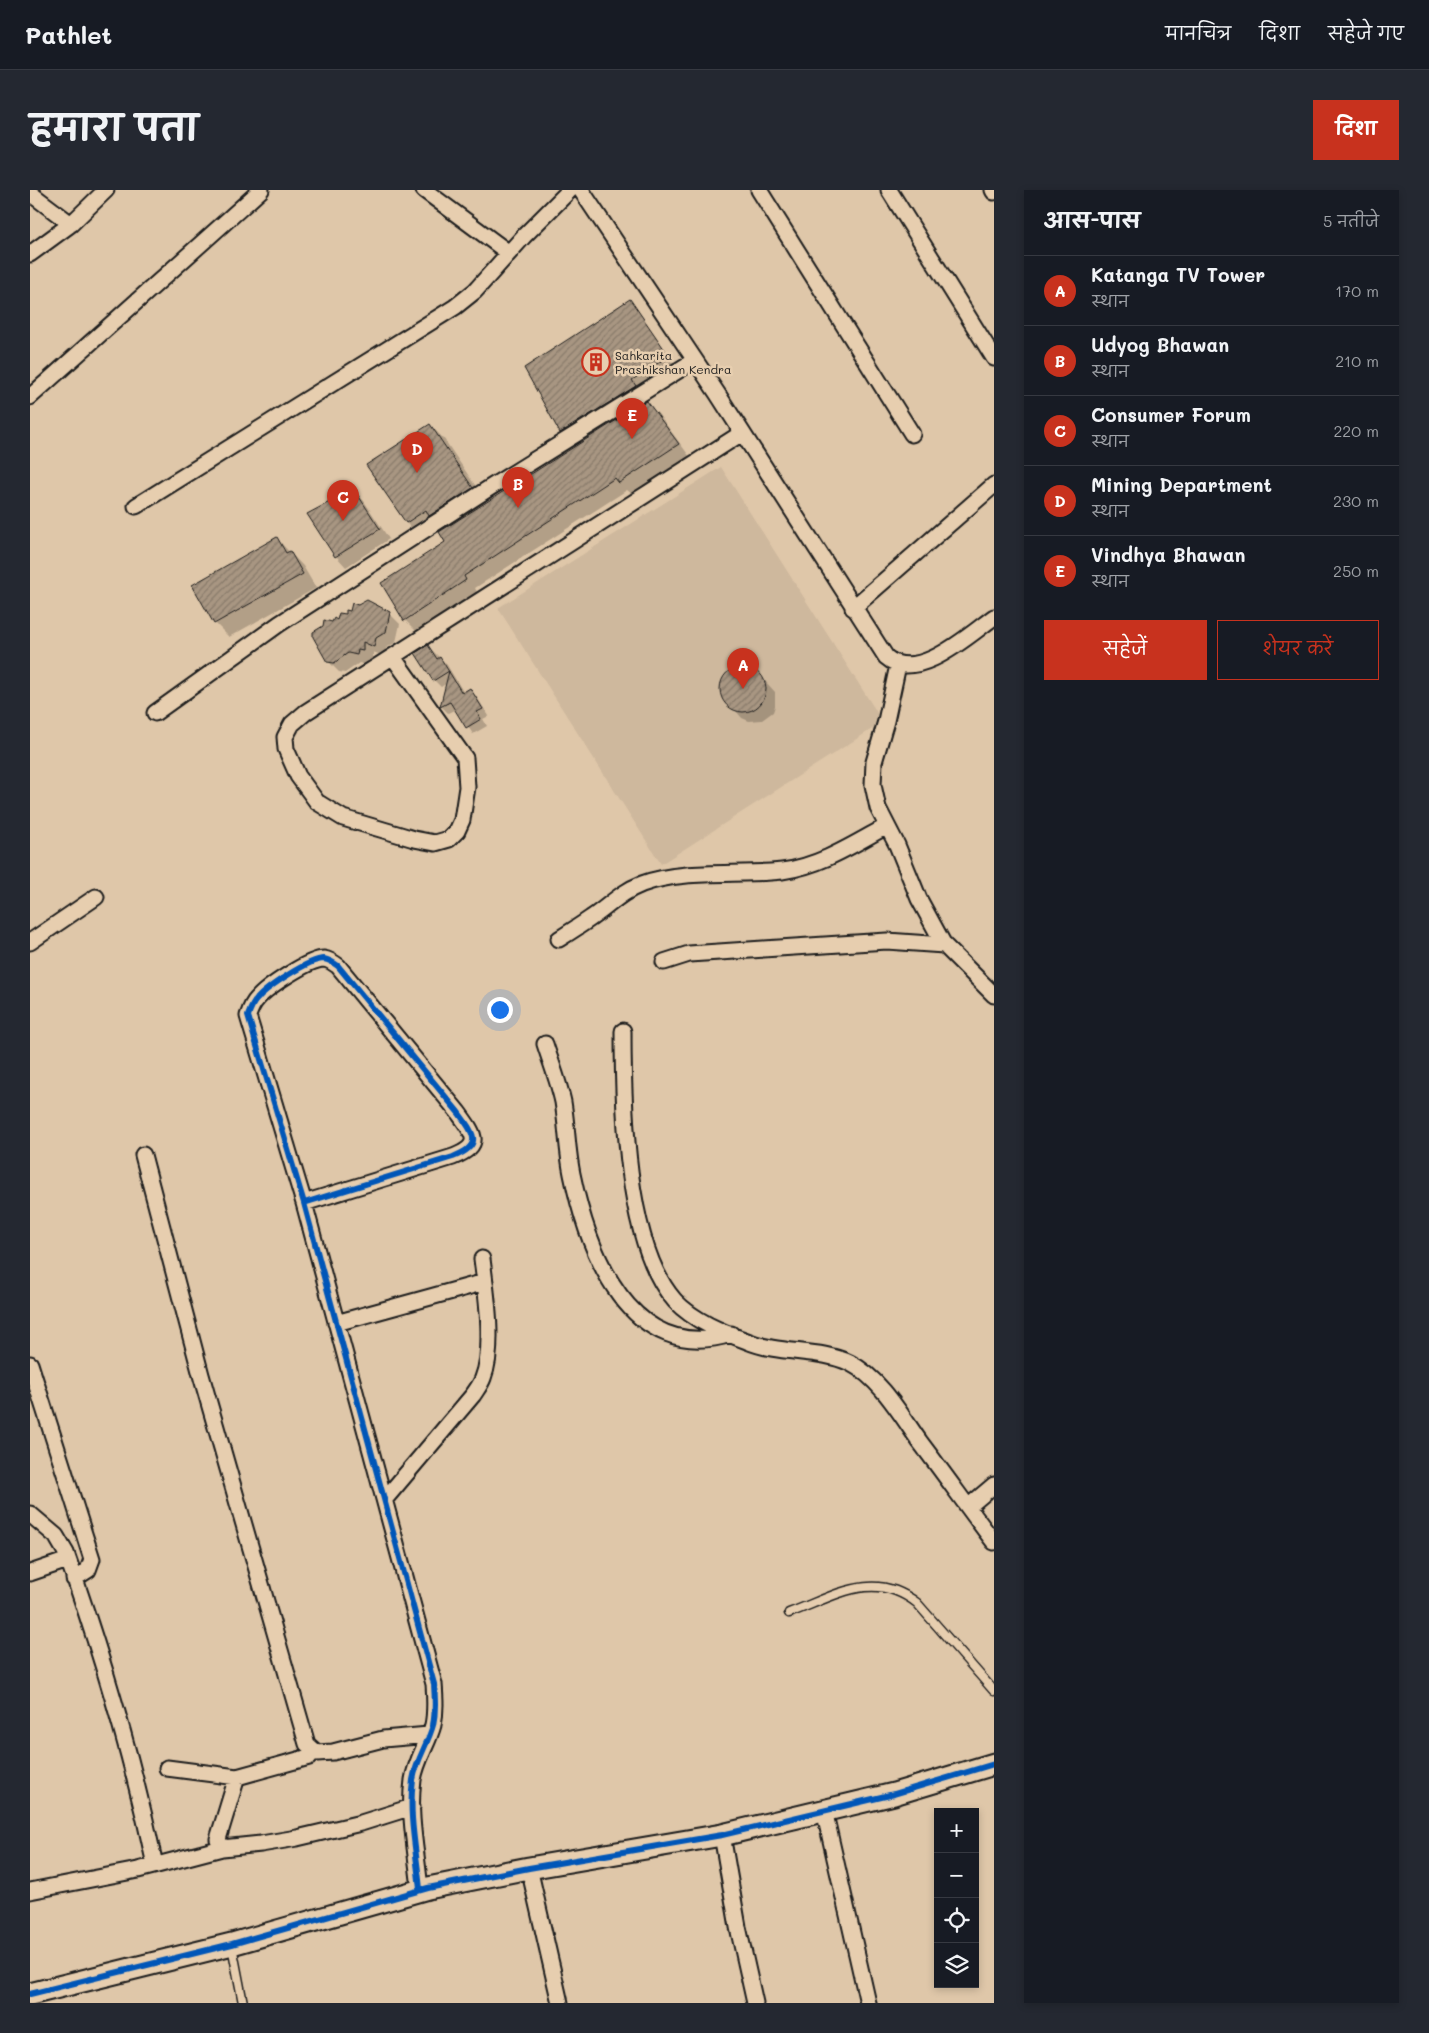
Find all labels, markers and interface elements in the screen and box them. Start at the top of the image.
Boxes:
text: Pathlet [25,19,112,50]
text: मानचित्र [1165,21,1231,45]
text: दिशा [1259,21,1300,45]
text: सहेजे गए [1328,21,1404,45]
button: दिशा [1313,100,1399,160]
text: हमारा पता [30,103,198,149]
text: आस-पास [1044,206,1140,233]
text: 5 नतीजे [1323,210,1379,231]
text: Katanga TV Tower [1091,262,1265,287]
text: A [1054,280,1066,301]
text: 170 m [1335,280,1379,301]
text: स्थान [1091,290,1129,311]
text: Udyog Bhawan [1091,332,1229,357]
building icon: Sahkarita Prashikshan Kendra [581,347,611,377]
place label: Sahkarita Prashikshan Kendra [615,347,732,377]
text: B [1055,350,1065,371]
text: 210 m [1335,350,1379,371]
text: स्थान [1091,360,1129,381]
pin: E [616,398,648,439]
text: Consumer Forum [1091,402,1251,427]
text: C [1054,420,1066,441]
text: 220 m [1333,420,1379,441]
text: स्थान [1091,430,1129,451]
pin: D [401,432,433,473]
pin: B [502,467,534,508]
text: Mining Department [1091,472,1272,497]
pin: C [327,480,359,521]
text: D [1054,490,1066,511]
text: 230 m [1333,490,1379,511]
text: स्थान [1091,500,1129,521]
text: Vindhya Bhawan [1091,542,1246,567]
text: E [1055,560,1065,581]
text: 250 m [1333,560,1379,581]
text: स्थान [1091,570,1129,591]
button: सहेजें [1044,620,1207,680]
button: शेयर करें [1217,620,1379,680]
pin: A [727,648,759,689]
your location [487,997,513,1023]
map controls [934,1808,979,1988]
button: + [934,1808,979,1853]
button: − [934,1853,979,1898]
button: locate [934,1898,979,1943]
button: layers [934,1943,979,1988]

